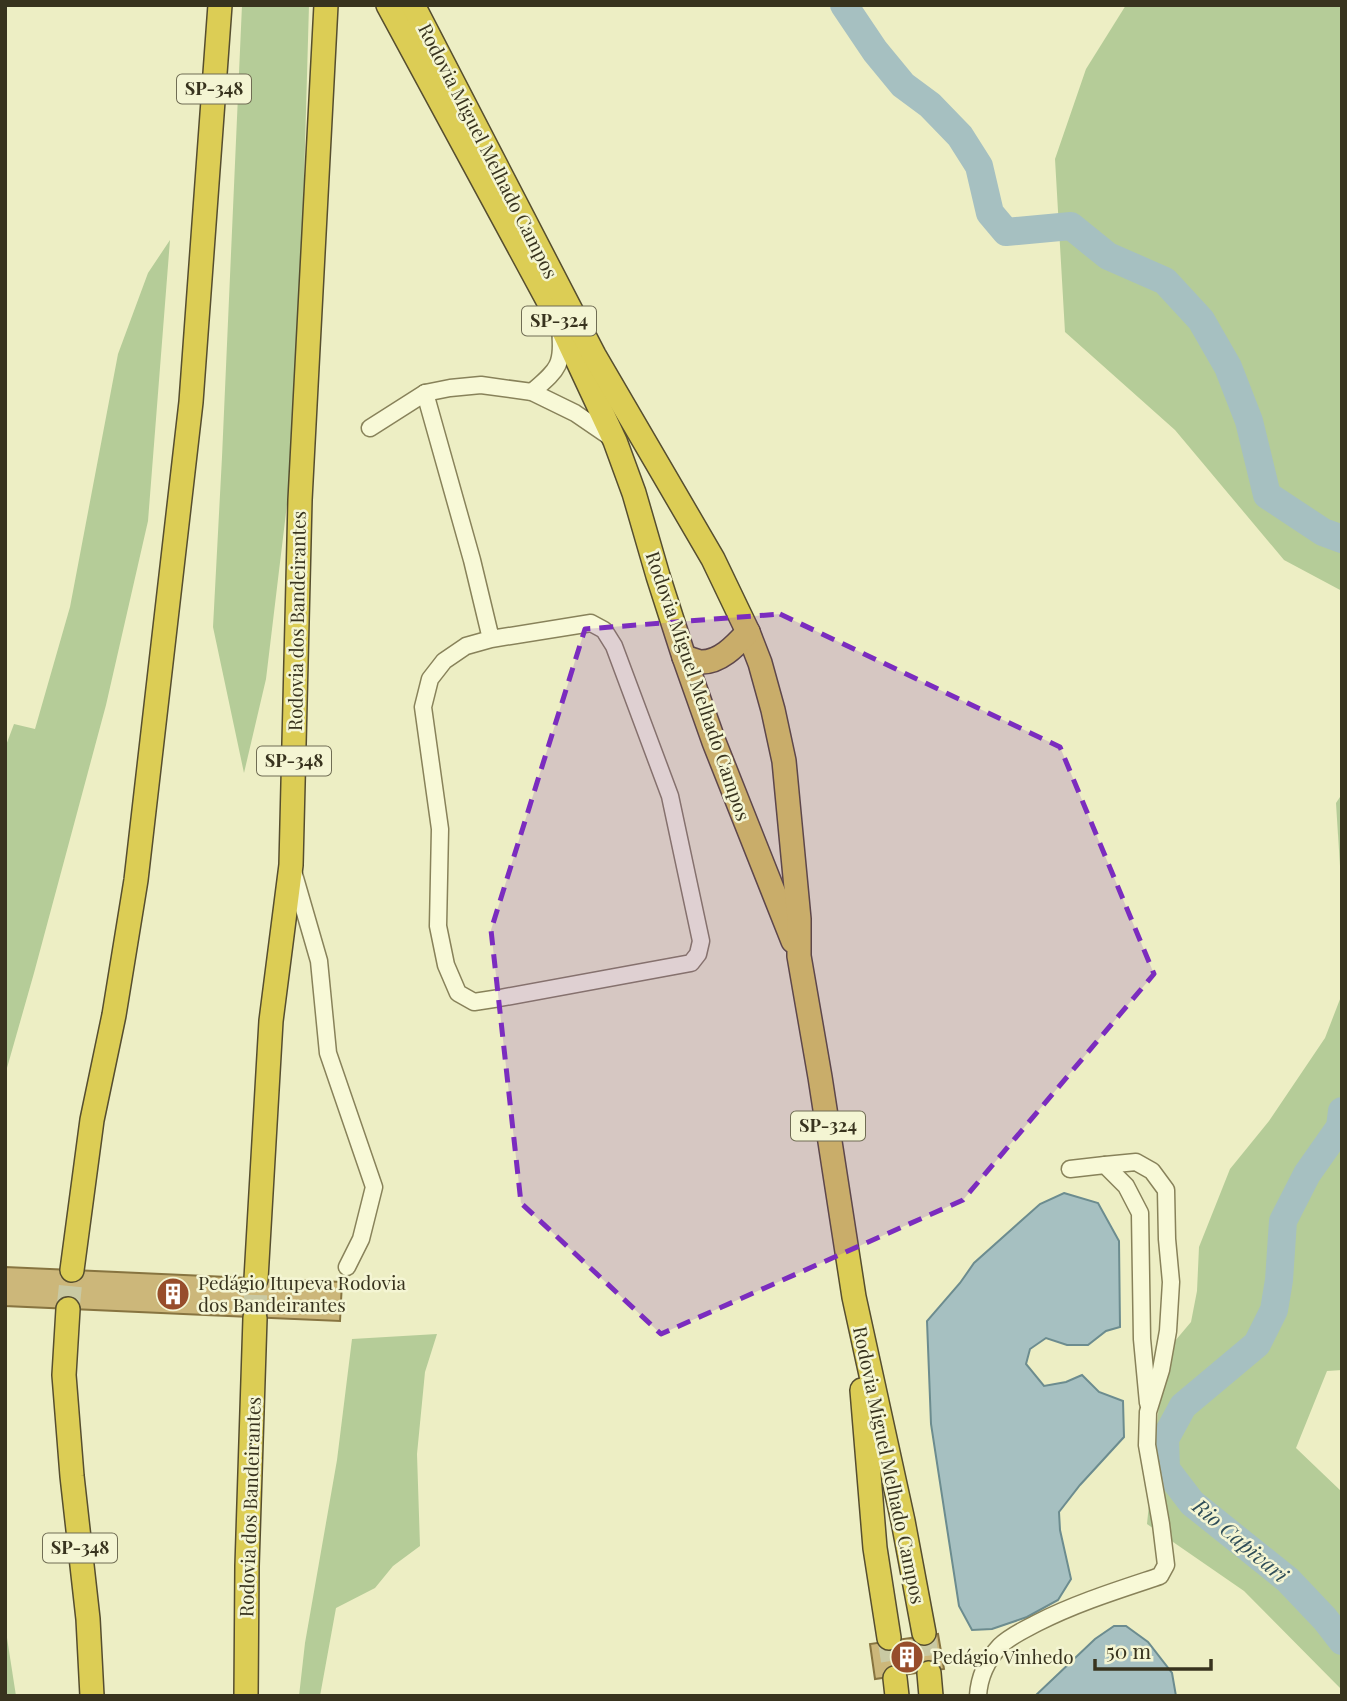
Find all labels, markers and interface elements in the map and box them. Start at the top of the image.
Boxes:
street label: Rodovia Miguel Melhado Campos [413,18,565,283]
road number: SP-348 [177,74,251,104]
road number: SP-324 [522,306,596,335]
street label: Rodovia dos Bandeirantes [281,511,311,731]
street label: Rodovia Miguel Melhado Campos [641,548,757,824]
road number: SP-348 [257,746,331,776]
road number: SP-324 [791,1112,865,1140]
place label: Pedágio Itupeva Rodovia dos Bandeirantes [198,1269,406,1317]
building icon: Pedágio Itupeva Rodovia dos Bandeirantes [154,1275,192,1313]
street label: Rodovia Miguel Melhado Campos [848,1324,932,1606]
street label: Rodovia dos Bandeirantes [232,1396,266,1618]
water label: Rio Capivari [1187,1491,1295,1588]
road number: SP-348 [43,1534,117,1562]
scale bar [1095,1628,1210,1672]
text: 50 m [1106,1636,1152,1664]
building icon: Pedágio Vinhedo [888,1638,926,1676]
place label: Pedágio Vinhedo [932,1643,1074,1669]

